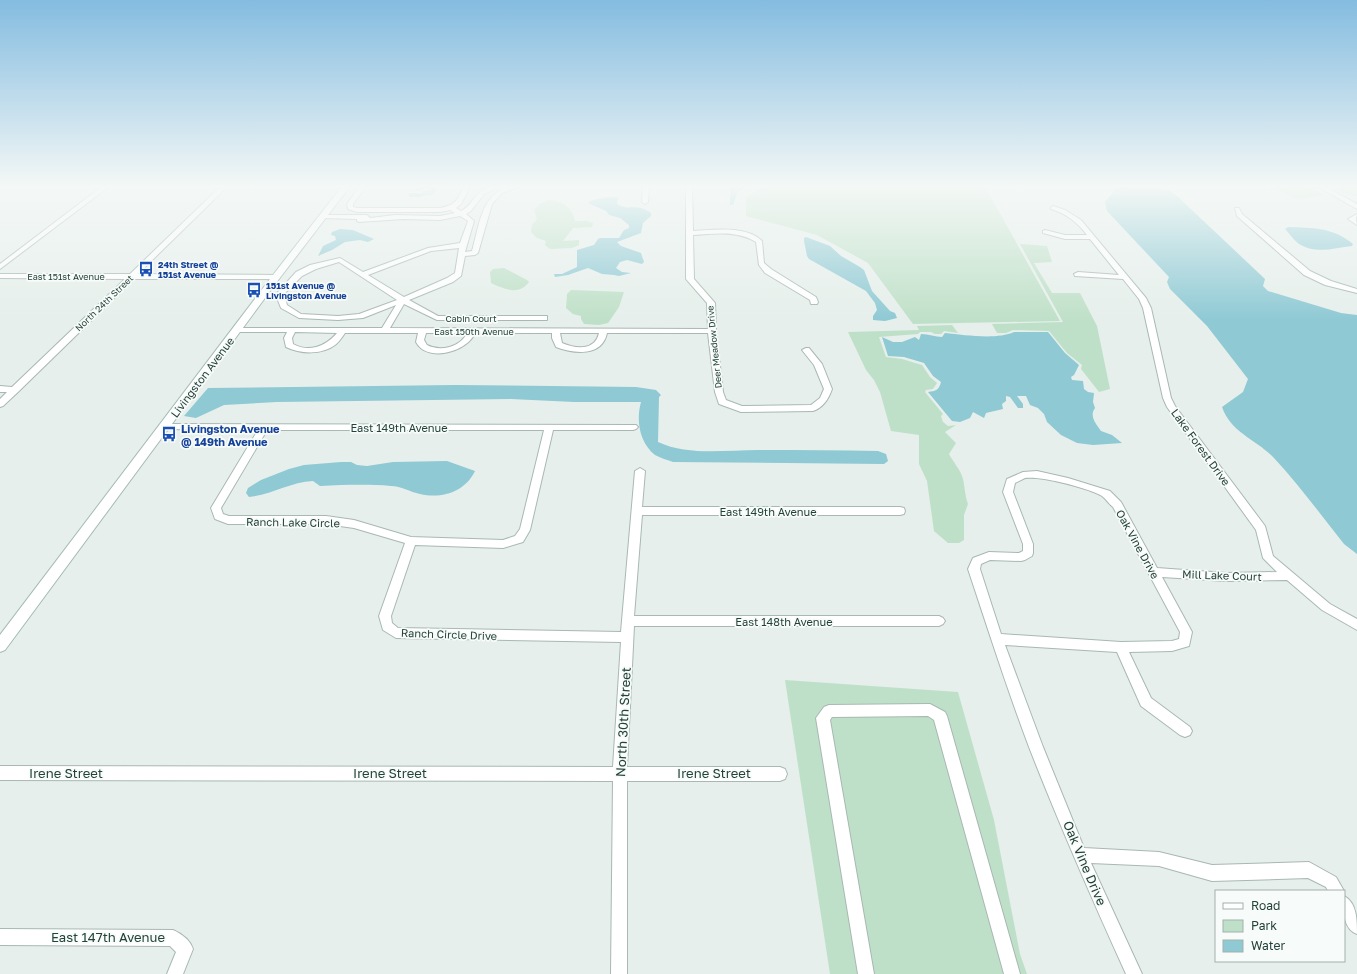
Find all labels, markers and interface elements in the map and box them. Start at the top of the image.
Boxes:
place label: 24th Street @ 151st Avenue [158,259,219,280]
bus stop icon: 24th Street @ 151st Avenue [137,260,155,278]
street label: East 151st Avenue [27,271,105,282]
street label: North 24th Street [73,272,135,333]
place label: 151st Avenue @ Livingston Avenue [266,280,347,301]
bus stop icon: 151st Avenue @ Livingston Avenue [245,281,263,299]
street label: Deer Meadow Drive [704,305,724,389]
street label: Cabin Court [445,313,497,324]
street label: East 150th Avenue [434,326,514,337]
street label: Livingston Avenue [168,334,236,420]
street label: Lake Forest Drive [1169,406,1233,488]
street label: East 149th Avenue [350,421,448,434]
place label: Livingston Avenue @ 149th Avenue [181,422,280,448]
bus stop icon: Livingston Avenue @ 149th Avenue [160,425,178,443]
street label: East 149th Avenue [719,505,817,518]
street label: Oak Vine Drive [1114,507,1162,581]
street label: Ranch Lake Circle [246,515,340,529]
street label: Mill Lake Court [1182,567,1262,583]
street label: East 148th Avenue [735,615,833,628]
street label: Ranch Circle Drive [401,626,497,642]
street label: North 30th Street [612,667,634,777]
street label: Irene Street [29,765,103,781]
street label: Irene Street [353,765,427,781]
street label: Irene Street [677,765,751,781]
street label: Oak Vine Drive [1060,818,1110,908]
legend [1215,890,1345,962]
text: Road [1251,898,1280,913]
text: Park [1251,918,1277,933]
street label: East 147th Avenue [51,929,165,945]
text: Water [1251,938,1285,953]

